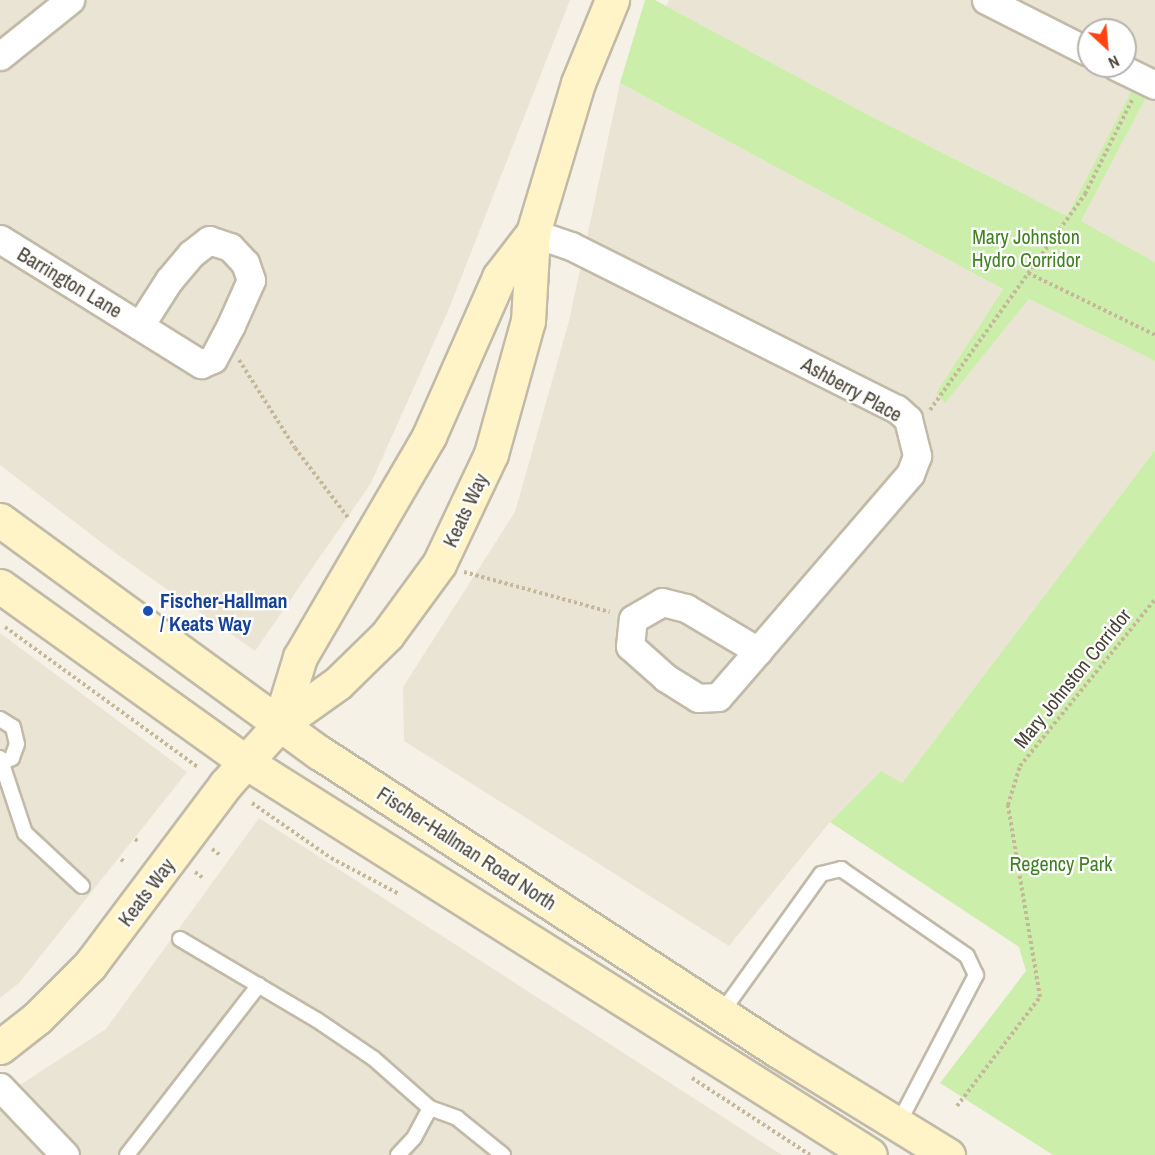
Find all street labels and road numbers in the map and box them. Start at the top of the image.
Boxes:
street label: Barrington Lane [13,241,127,323]
street label: Ashberry Place [798,352,906,426]
street label: Keats Way [437,469,493,551]
street label: Mary Johnston Corridor [1008,604,1136,752]
street label: Fischer-Hallman Road North [373,781,561,915]
street label: Keats Way [113,853,179,931]

